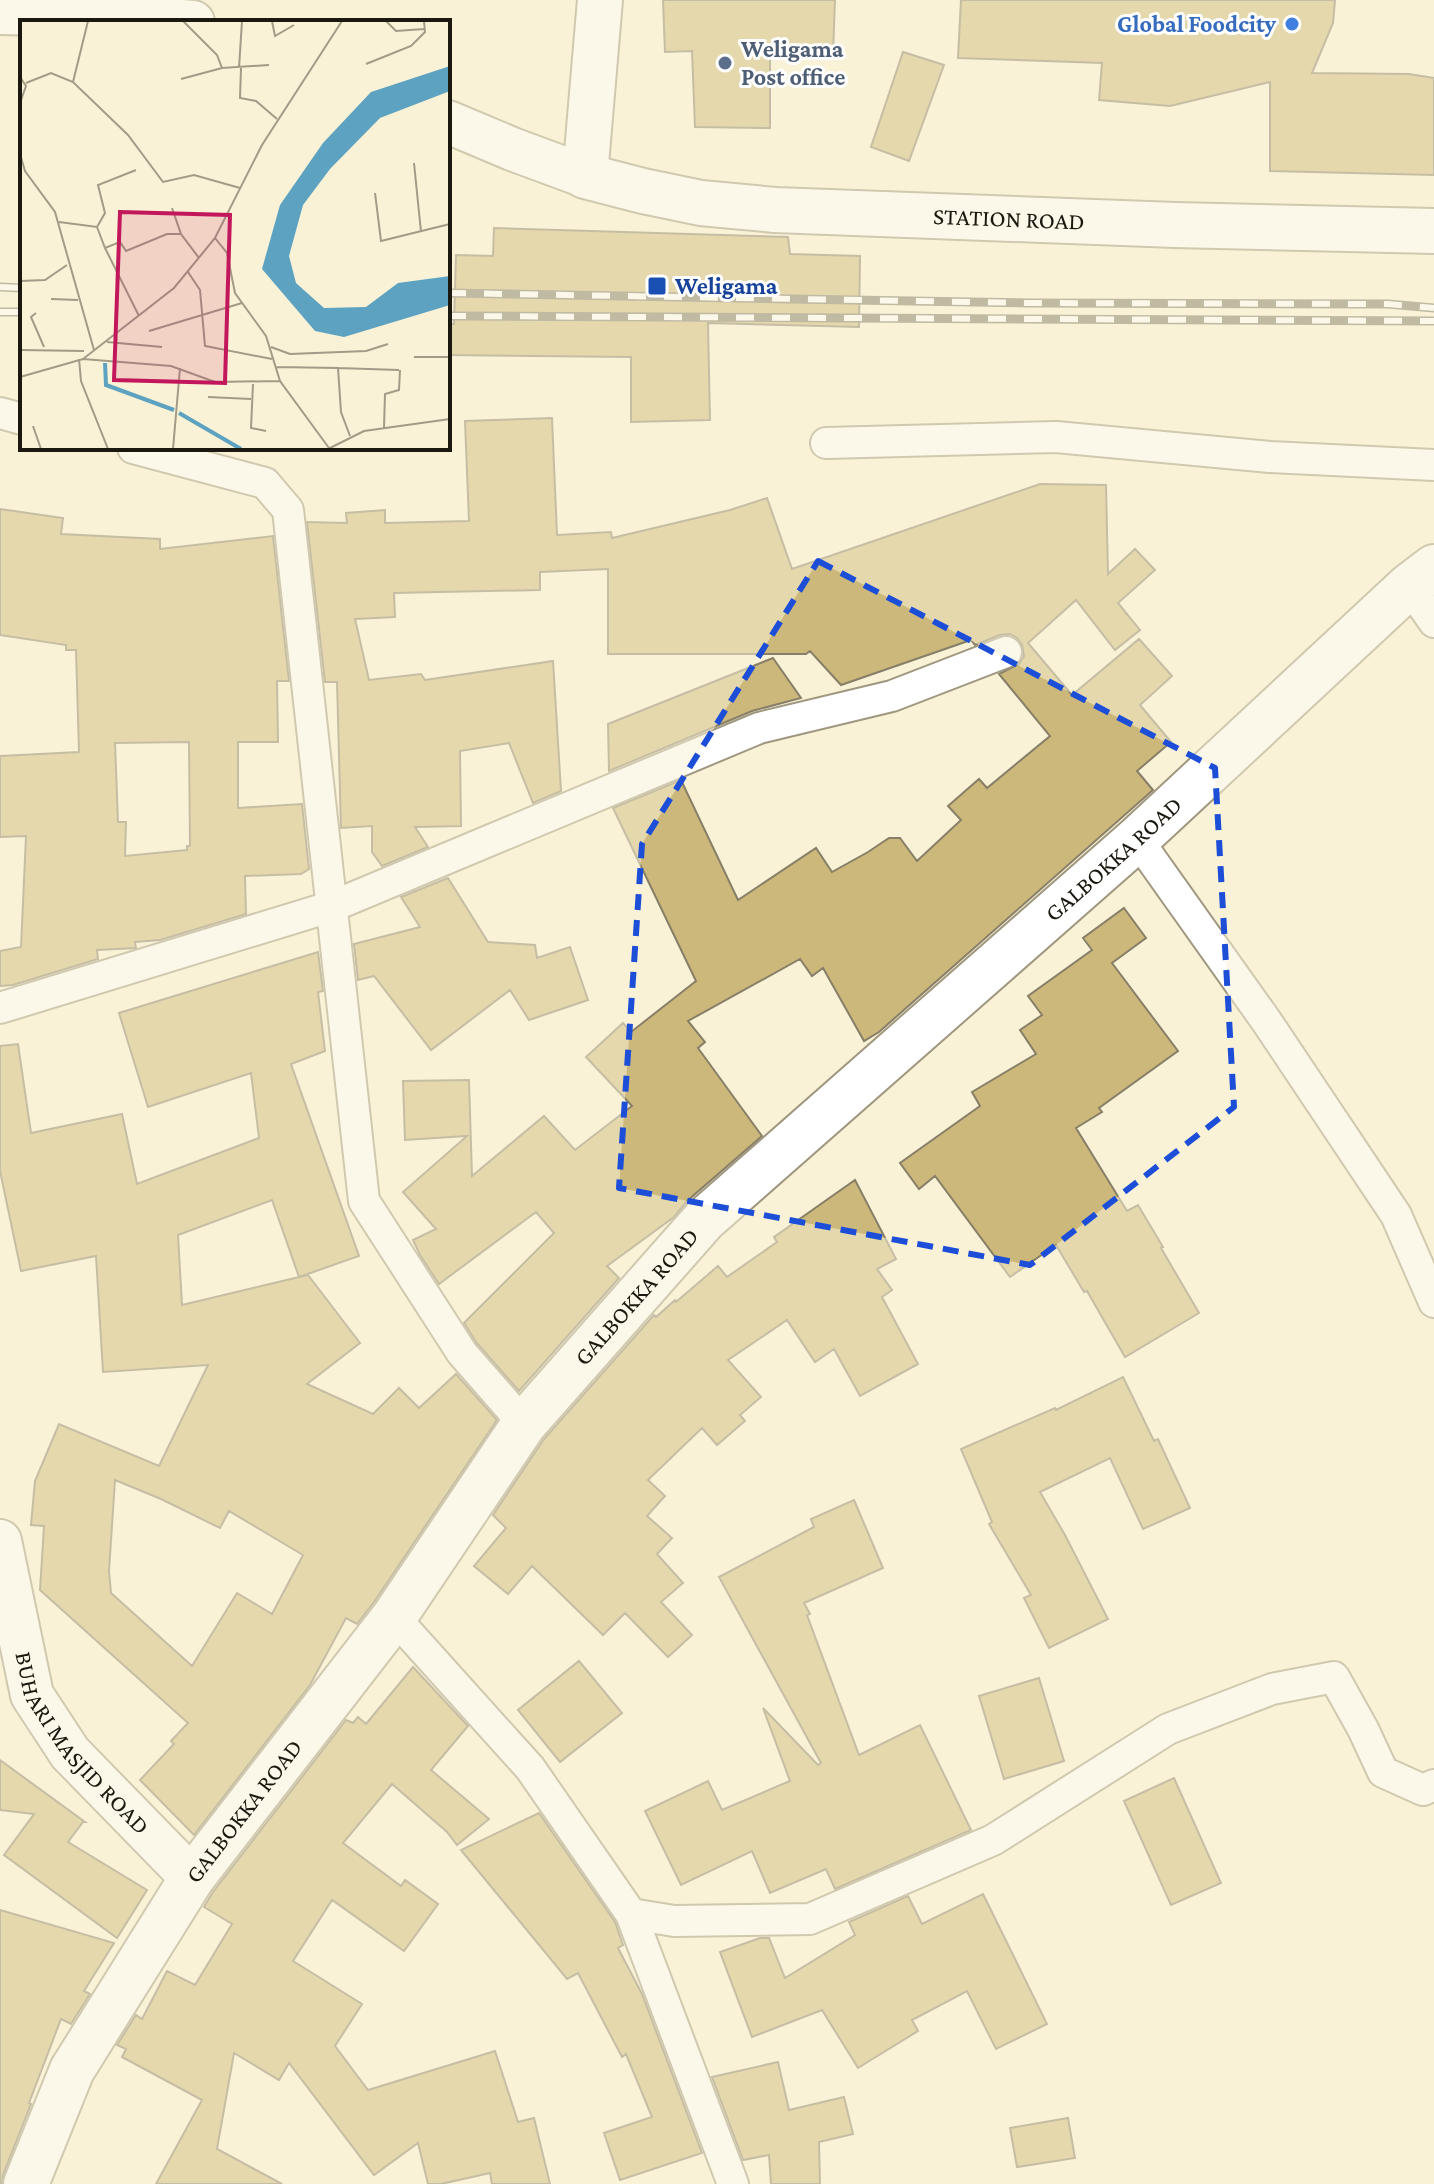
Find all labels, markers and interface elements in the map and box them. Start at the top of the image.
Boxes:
place label: Global Foodcity [1117,10,1276,37]
marker: Global Foodcity [1283,15,1301,33]
inset map [20,20,450,450]
place label: Weligama Post office [740,35,845,90]
marker: Weligama Post office [716,54,734,72]
street label: STATION ROAD [933,202,1085,235]
place label: Weligama [674,272,778,299]
marker: Weligama [646,275,668,297]
street label: GALBOKKA ROAD [1039,791,1187,927]
street label: GALBOKKA ROAD [568,1222,704,1370]
street label: BUHARI MASJID ROAD [10,1649,156,1839]
street label: GALBOKKA ROAD [180,1734,307,1888]

